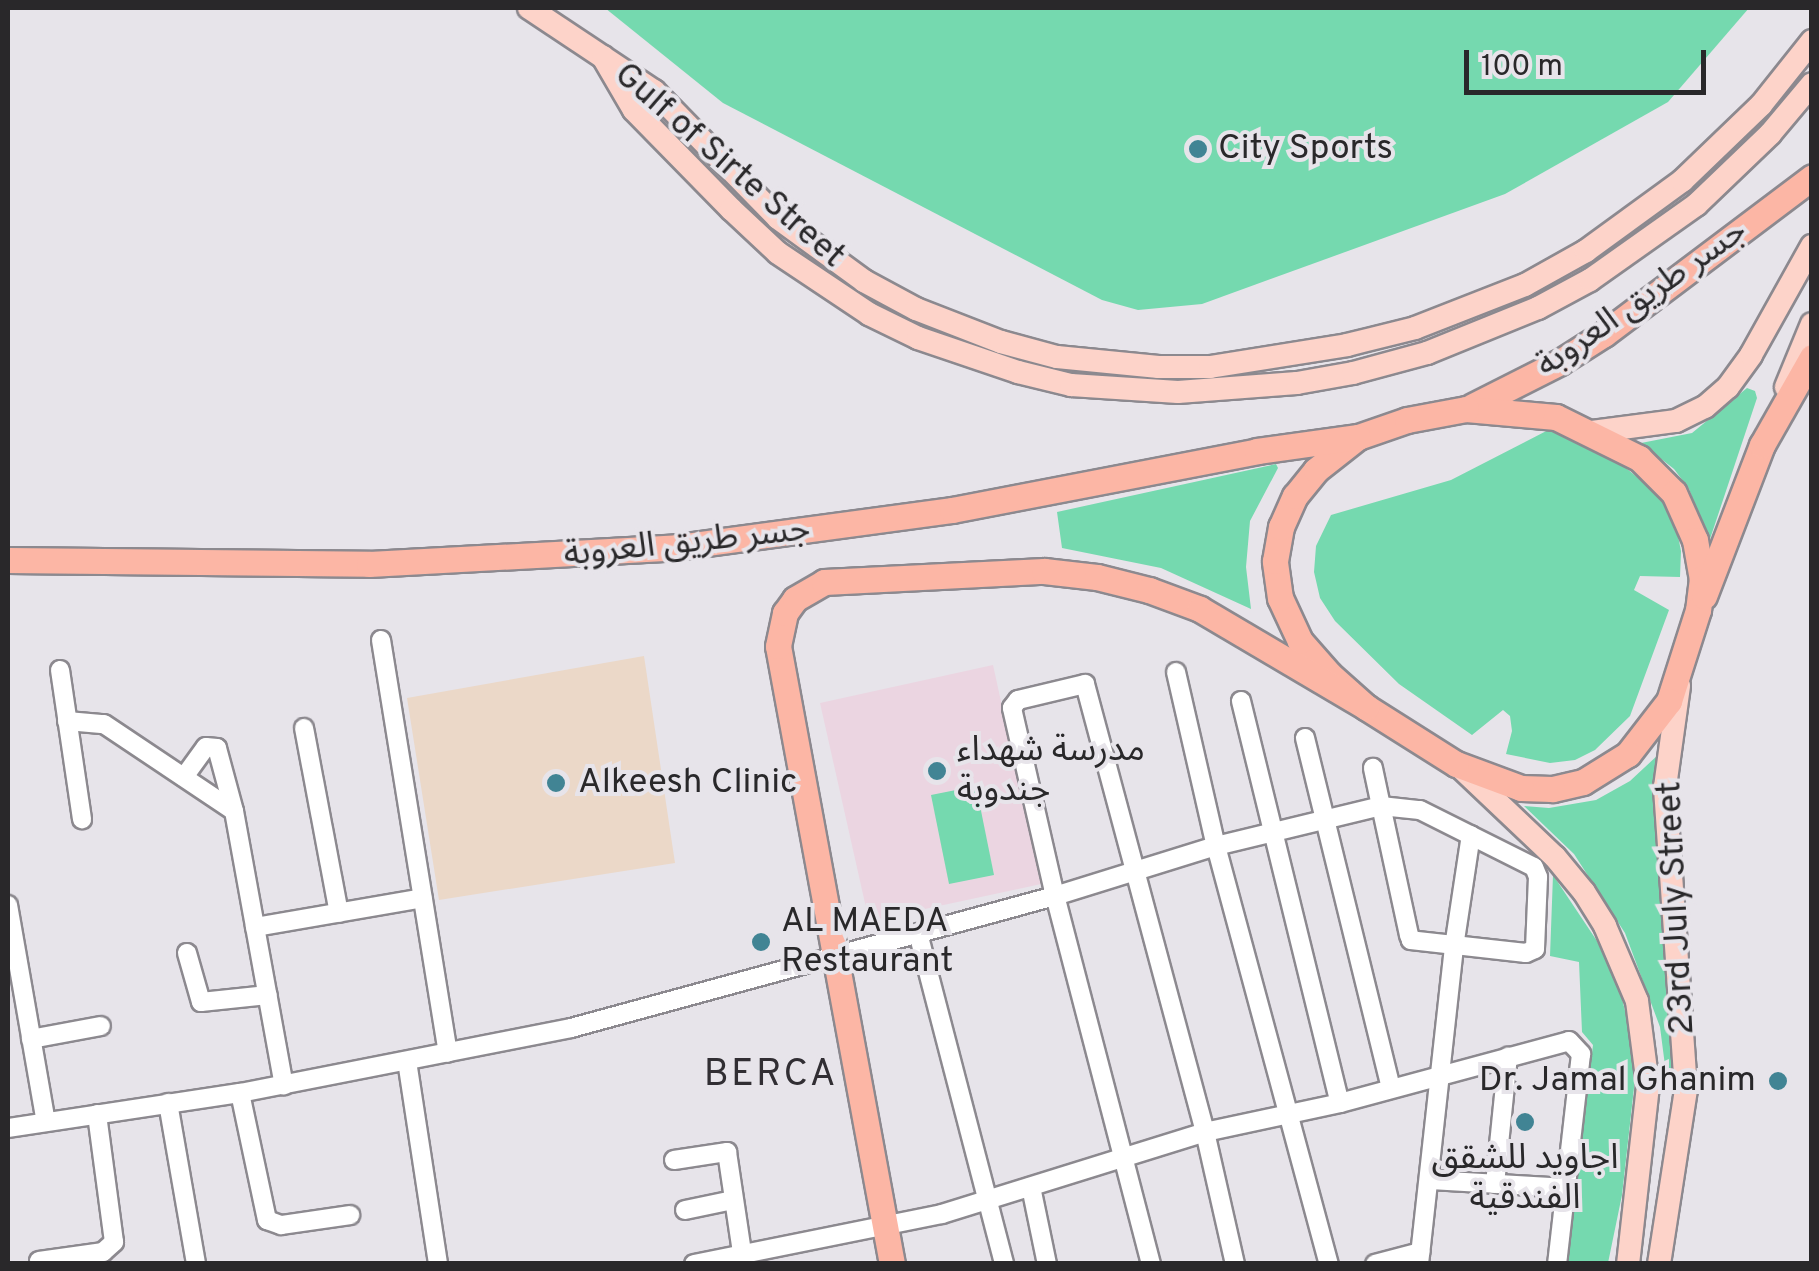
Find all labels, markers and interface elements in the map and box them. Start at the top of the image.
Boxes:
scale bar [1469,30,1712,92]
text: 100 m [1481,49,1563,86]
street label: Gulf of Sirte Street [605,54,853,278]
place label: City Sports [1218,128,1393,170]
marker: City Sports [1187,138,1209,160]
street label: جسر طريق العروبة [1529,211,1755,387]
street label: جسر طريق العروبة [562,509,812,577]
place label: مدرسة شهداء جندوبة [957,730,1145,812]
marker: مدرسة شهداء جندوبة [926,760,948,782]
place label: Alkeesh Clinic [578,762,798,804]
marker: Alkeesh Clinic [543,770,569,796]
street label: 23rd July Street [1649,780,1705,1036]
place label: AL MAEDA Restaurant [781,901,953,983]
marker: AL MAEDA Restaurant [750,931,772,953]
district label: BERCA [704,1053,838,1099]
place label: Dr. Jamal Ghanim [1479,1060,1756,1102]
marker: Dr. Jamal Ghanim [1765,1068,1791,1094]
marker: اجاويد للشقق الفندقية [1514,1111,1536,1133]
place label: اجاويد للشقق الفندقية [1431,1138,1619,1220]

